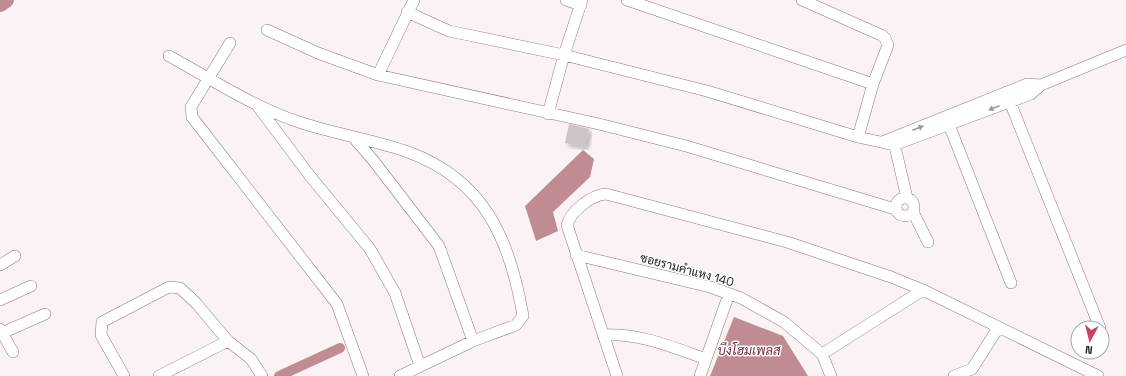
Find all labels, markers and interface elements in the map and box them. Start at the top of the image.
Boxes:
one-way arrow [988,106,1000,112]
one-way arrow [913,124,925,130]
street label: ซอยรามคำแหง 140 [638,250,736,290]
north arrow [1070,320,1110,360]
water label: บึงโฮมเพลส [717,342,781,359]
text: N [1084,343,1093,357]

